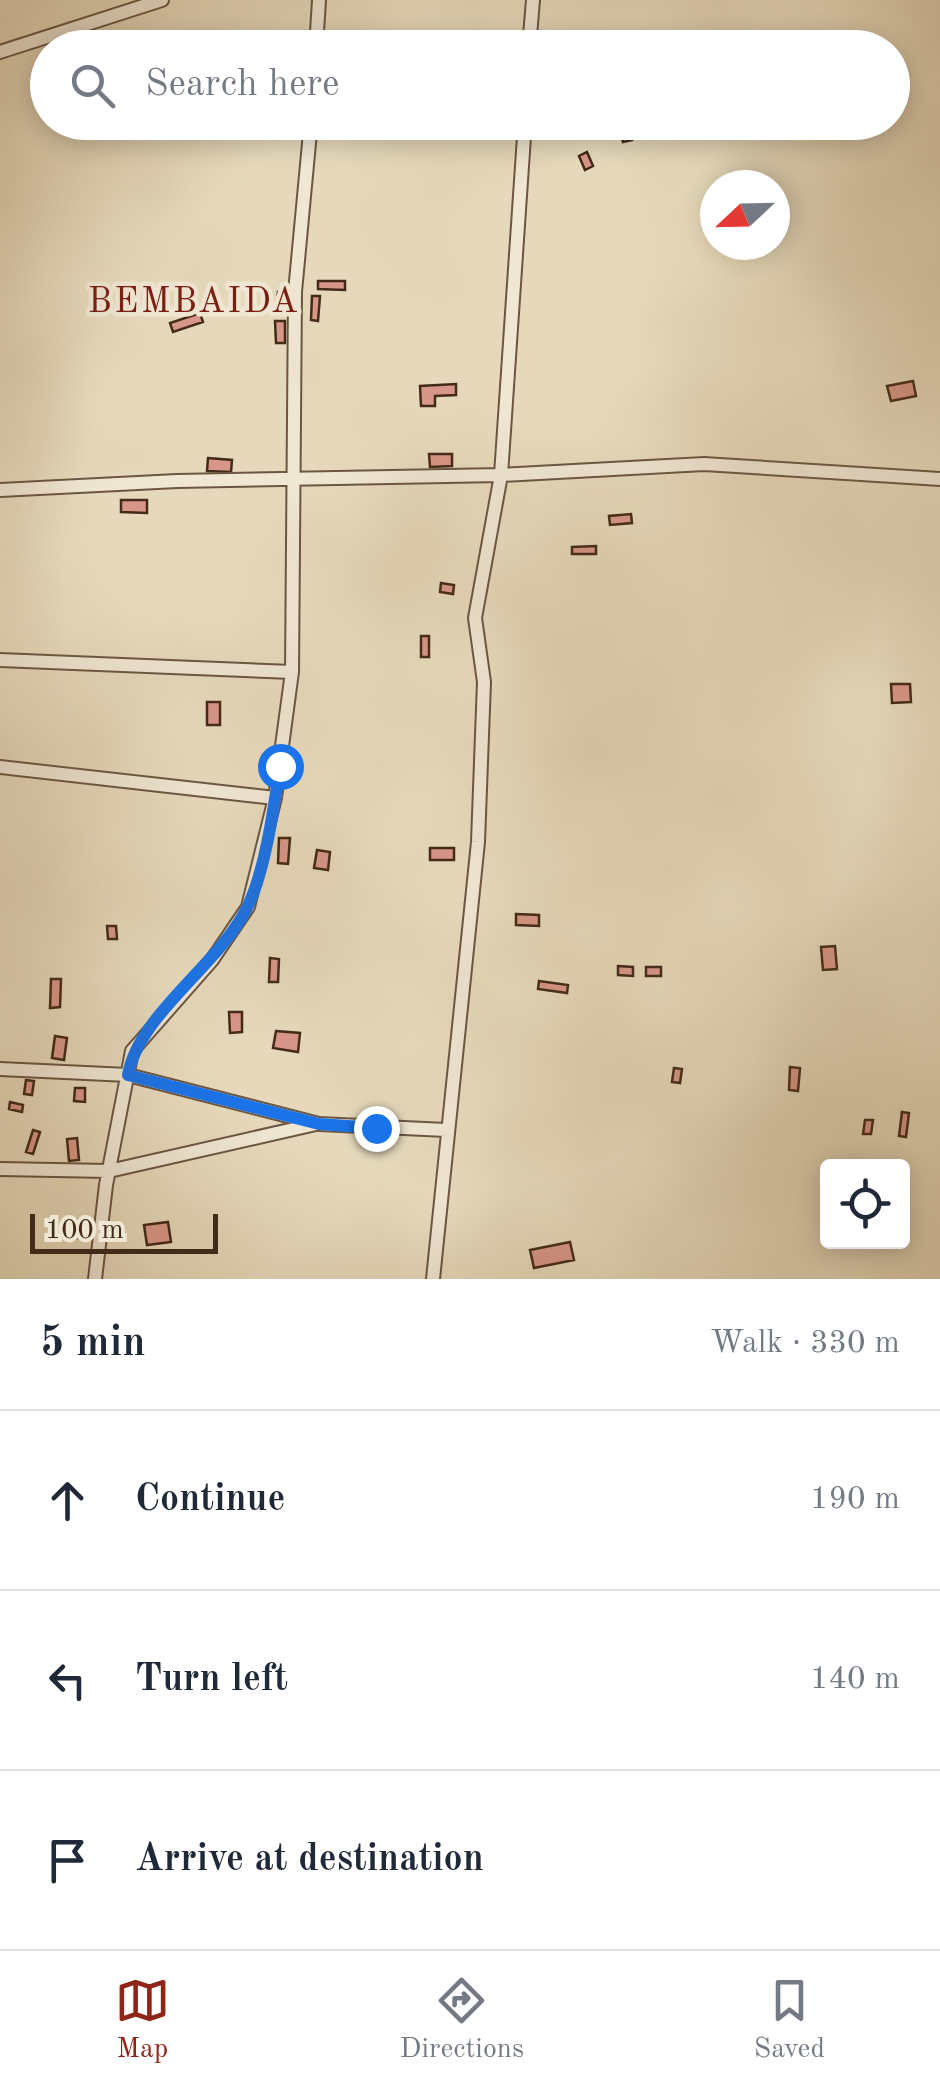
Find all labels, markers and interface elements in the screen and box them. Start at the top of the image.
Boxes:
search box [30,30,910,140]
icon: search [65,58,120,113]
text: Search here [145,66,340,104]
north arrow [700,170,790,260]
district label: BEMBAIDA [88,285,300,320]
route start [258,744,304,790]
route end [354,1106,400,1152]
map controls [820,1159,910,1249]
button: locate [820,1159,910,1249]
scale bar [30,1209,218,1254]
text: 100 m [45,1217,124,1245]
text: 5 min [40,1323,146,1365]
text: Walk · 330 m [710,1328,900,1360]
icon: ahead [40,1473,95,1528]
text: Continue [135,1481,285,1519]
text: 190 m [810,1484,900,1516]
icon: left [40,1653,95,1708]
text: Turn left [135,1661,288,1699]
text: 140 m [810,1664,900,1696]
icon: arrive [40,1833,95,1888]
text: Arrive at destination [135,1841,484,1879]
tab: Map [115,1973,170,2068]
tab: Directions [400,1973,524,2068]
tab: Saved [754,1973,825,2068]

